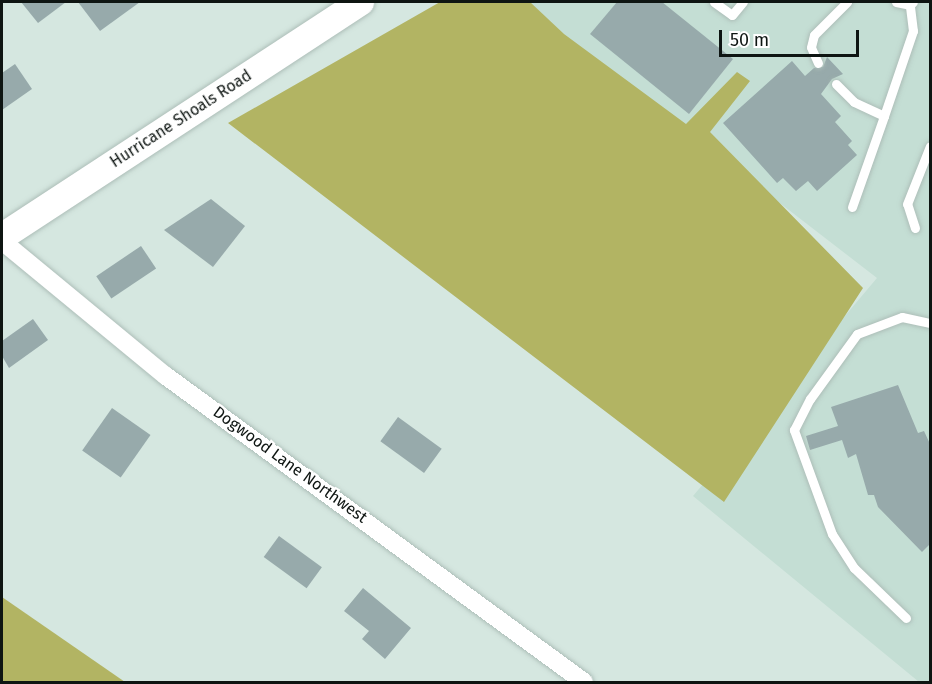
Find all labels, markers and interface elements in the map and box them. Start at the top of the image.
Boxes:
scale bar [722,18,862,56]
text: 50 m [730,29,769,51]
street label: Hurricane Shoals Road [107,66,255,172]
street label: Dogwood Lane Northwest [209,403,371,527]

